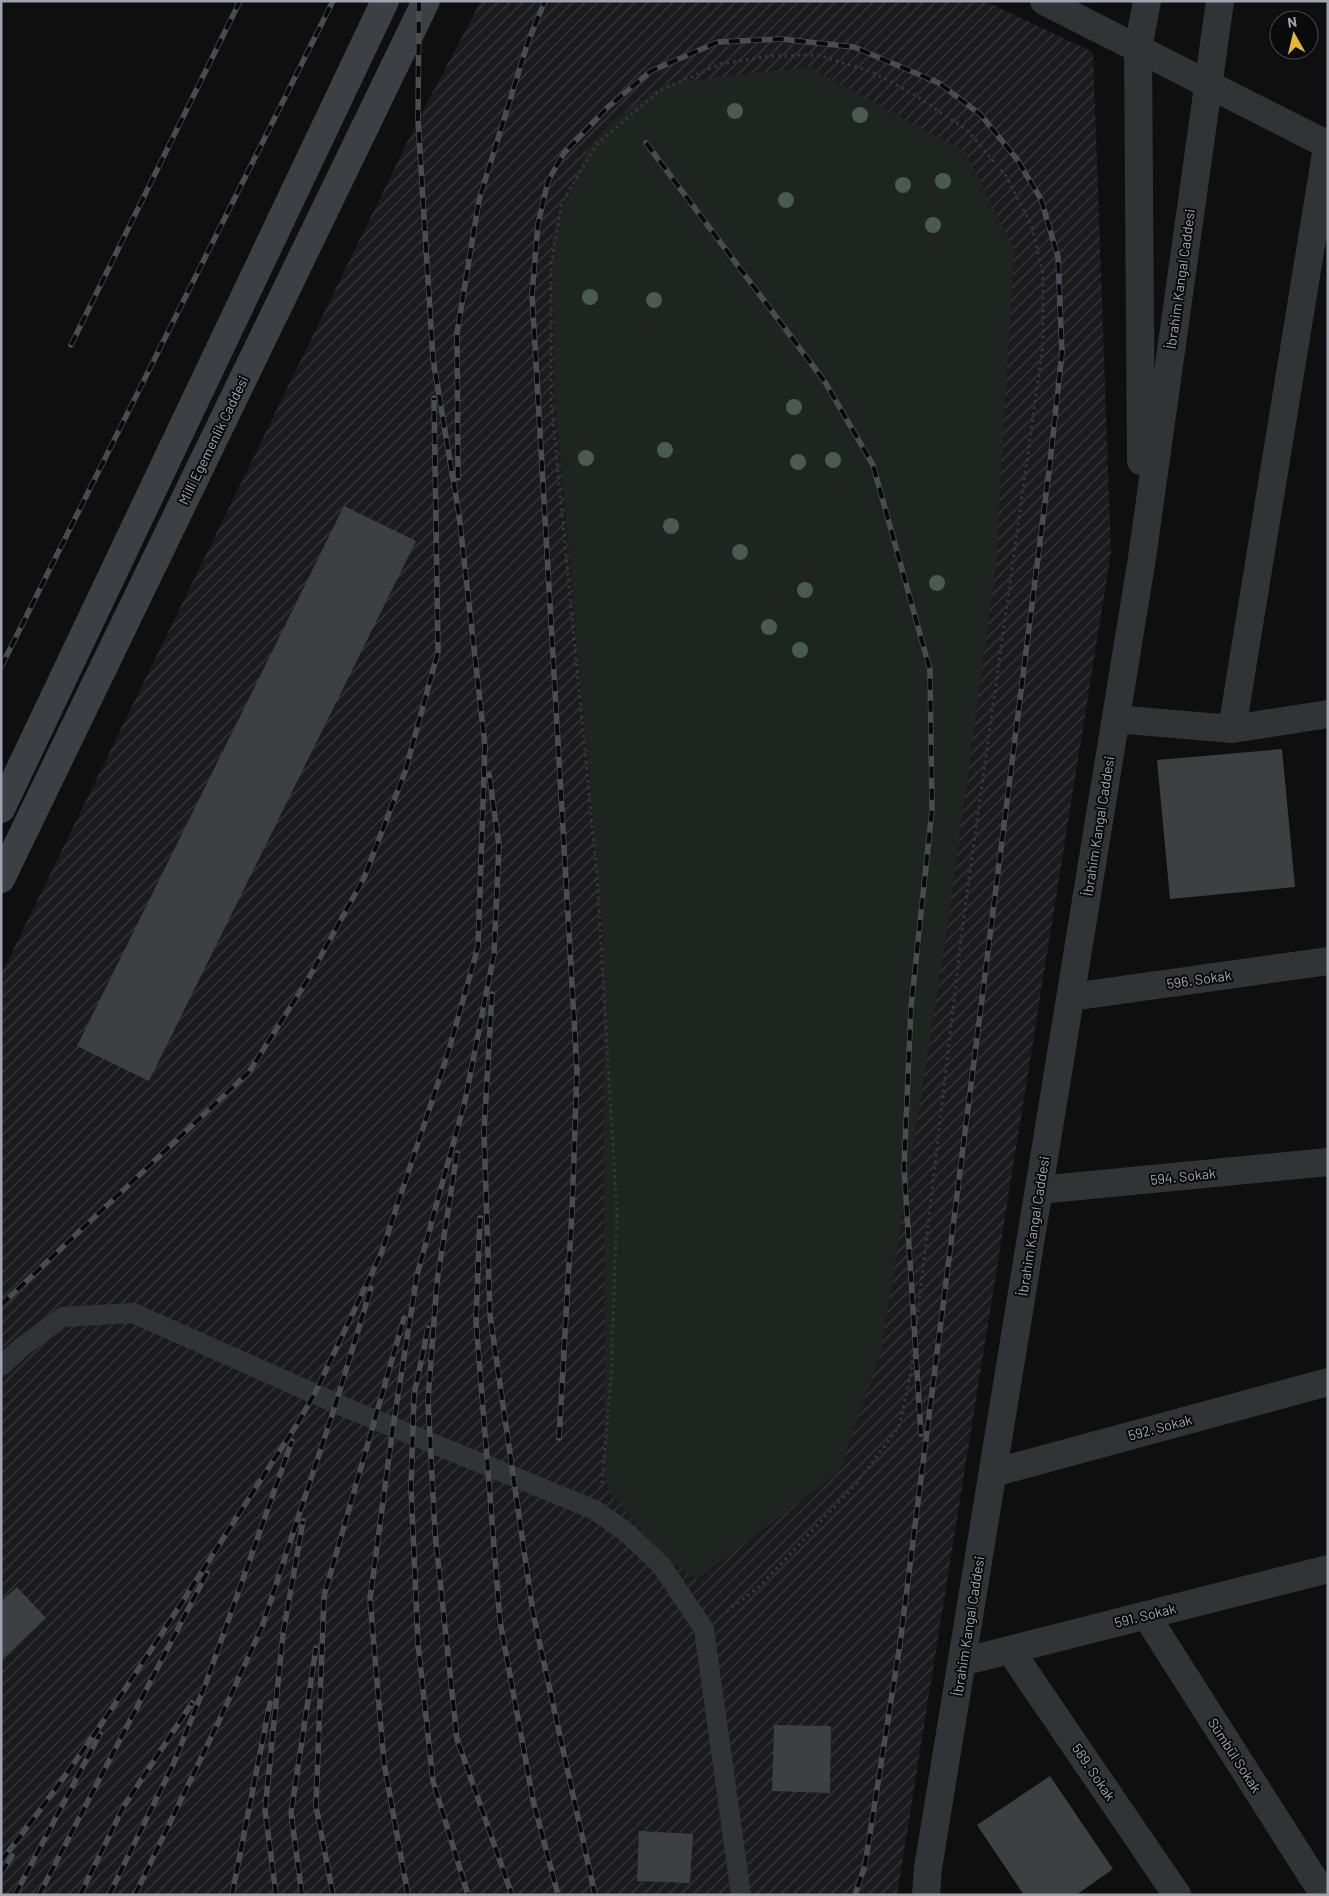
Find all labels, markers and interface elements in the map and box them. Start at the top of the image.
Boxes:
north arrow [1269,10,1319,60]
text: N [1286,13,1298,31]
street label: İbrahim Kangal Caddesi [1162,208,1198,350]
street label: Milli Egemenlik Caddesi [174,373,252,507]
street label: İbrahim Kangal Caddesi [1079,755,1117,897]
street label: 596. Sokak [1166,966,1232,992]
street label: İbrahim Kangal Caddesi [1014,1155,1052,1297]
street label: 594. Sokak [1149,1164,1217,1188]
street label: 592. Sokak [1126,1410,1194,1444]
street label: İbrahim Kangal Caddesi [949,1555,987,1697]
street label: 591. Sokak [1113,1599,1177,1631]
street label: Sümbül Sokak [1205,1715,1265,1795]
street label: 589. Sokak [1069,1740,1119,1804]

